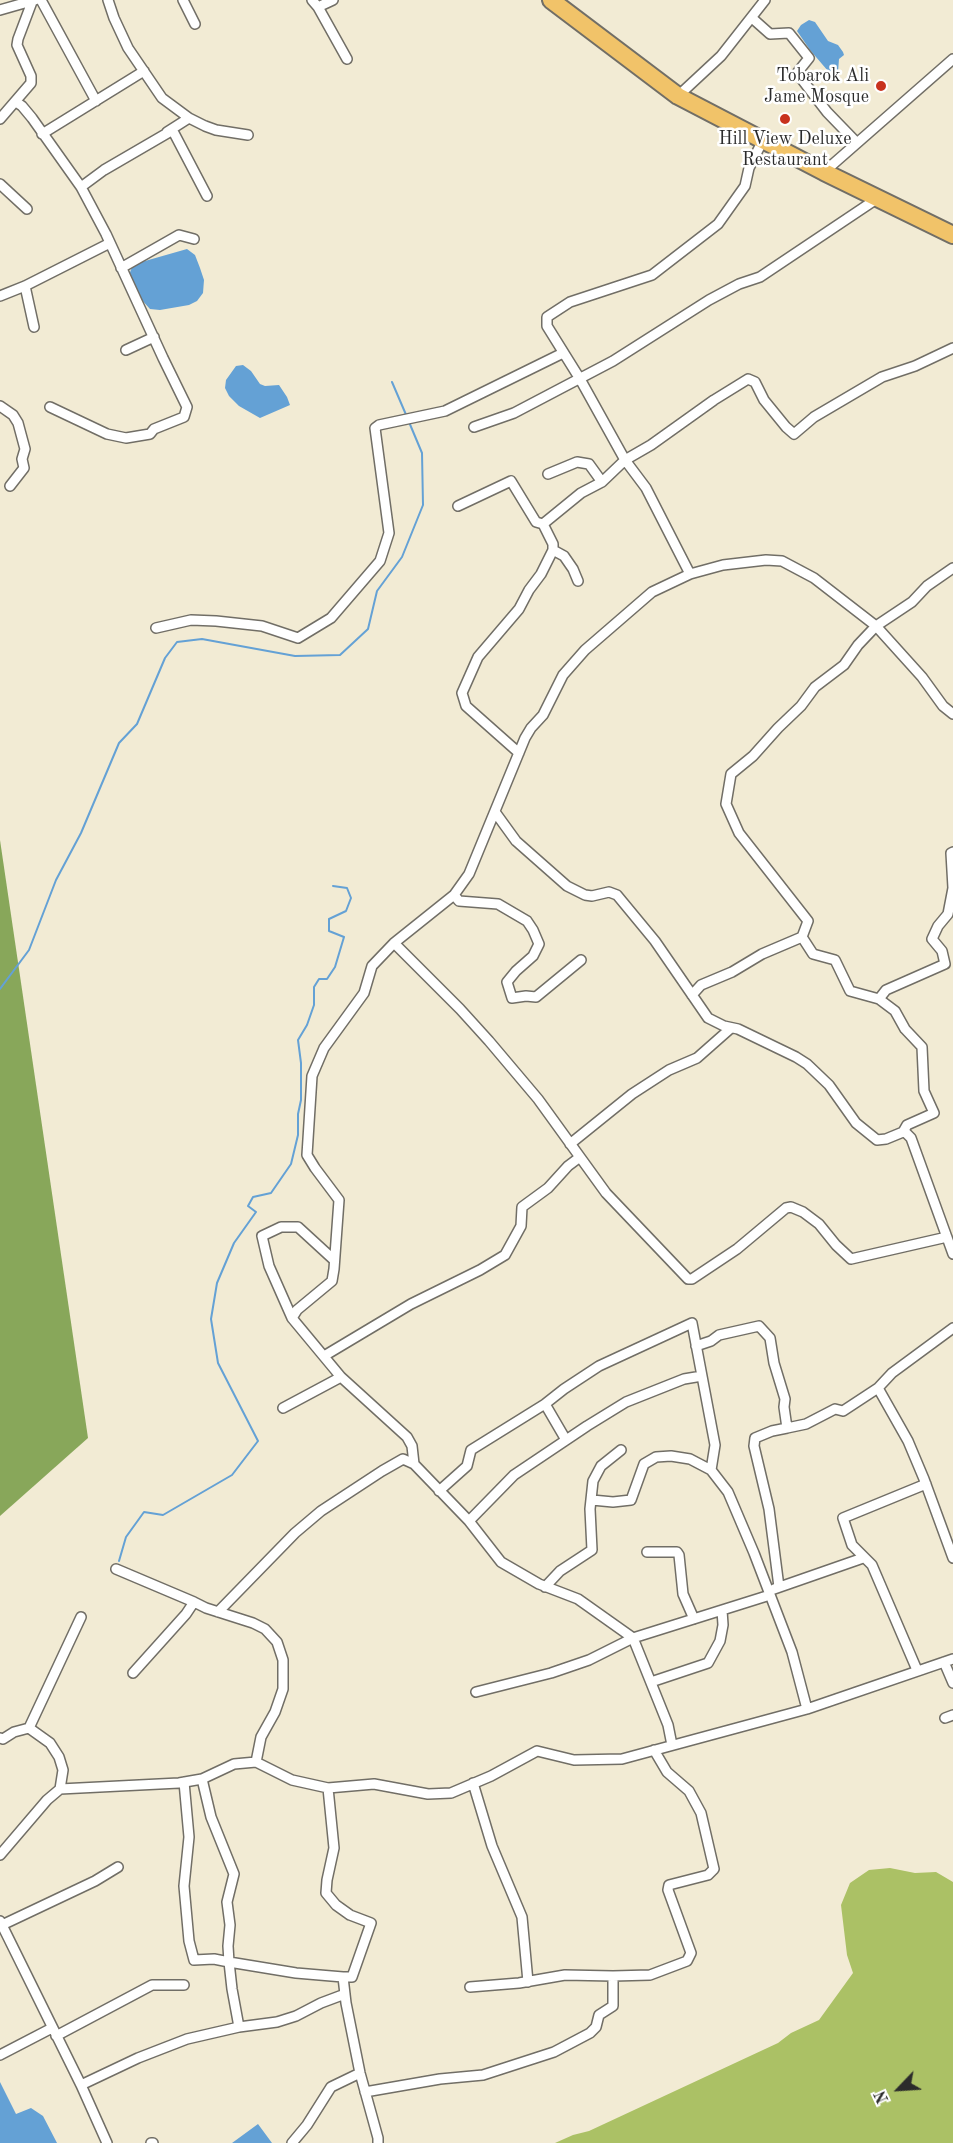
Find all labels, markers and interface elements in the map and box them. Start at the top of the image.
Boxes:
place label: Tobarok Ali Jame Mosque [764,65,869,107]
marker: Tobarok Ali Jame Mosque [874,79,888,93]
marker: Hill View Deluxe Restaurant [778,112,792,126]
place label: Hill View Deluxe Restaurant [718,128,852,170]
north arrow [869,2059,929,2119]
text: N [873,2088,893,2106]

